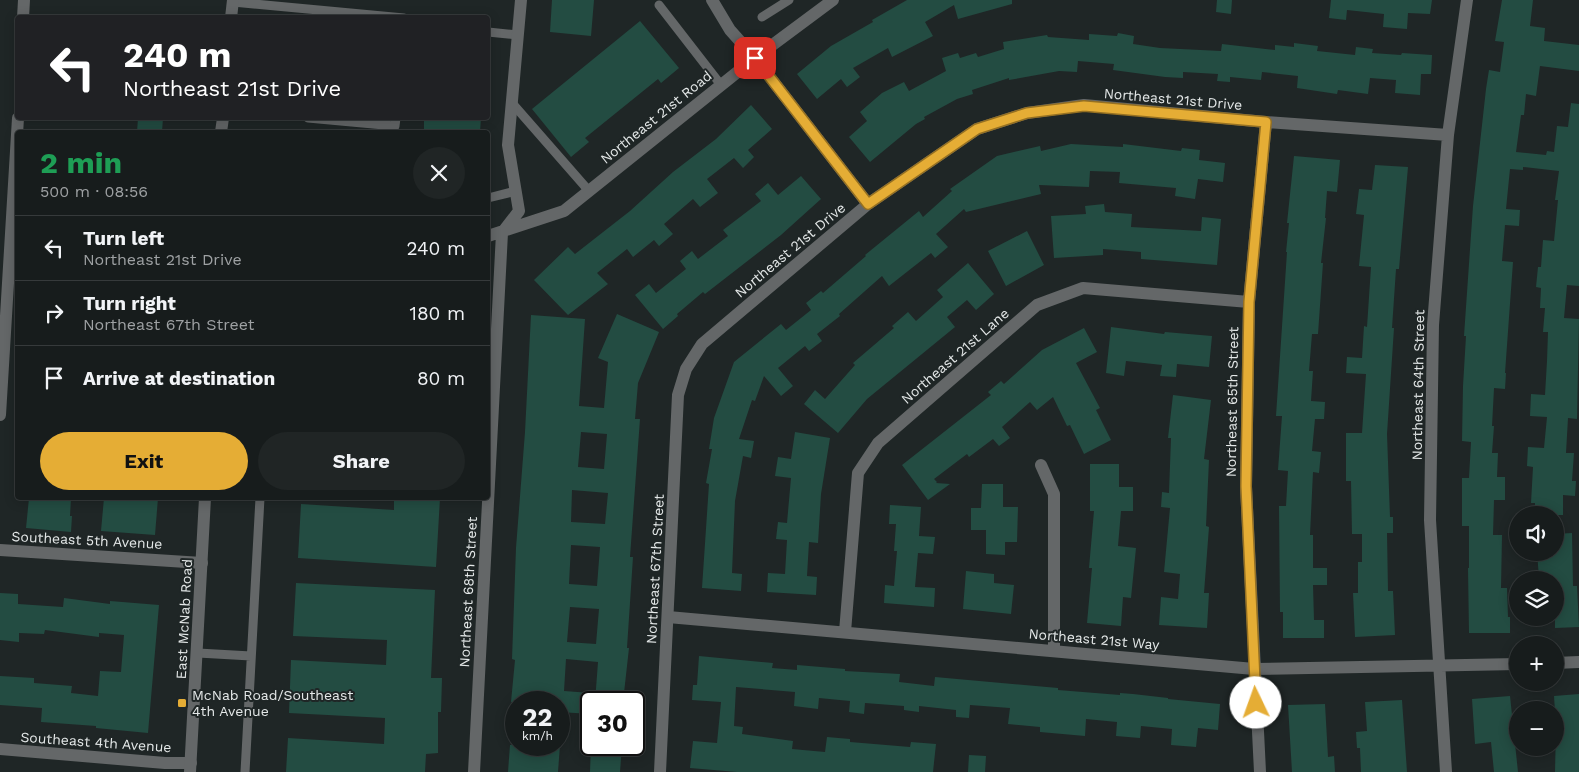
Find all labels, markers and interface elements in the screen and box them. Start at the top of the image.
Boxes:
text: 240 m [123,34,232,76]
icon: left [40,35,105,100]
pin [734,37,776,79]
icon: arrive [741,44,769,72]
street label: Northeast 21st Road [597,67,715,167]
text: Northeast 21st Drive [123,76,341,101]
street label: Northeast 21st Drive [1103,85,1243,113]
text: 2 min [40,145,122,180]
button: close [413,147,465,199]
text: 500 m · 08:56 [40,182,148,201]
street label: Northeast 21st Drive [732,199,848,301]
text: Turn left [83,227,164,250]
icon: left [40,234,68,262]
text: 240 m [406,237,465,260]
text: Northeast 21st Drive [83,250,242,269]
text: Turn right [83,292,176,315]
icon: right [40,299,68,327]
text: 180 m [409,302,465,325]
street label: Northeast 21st Lane [898,305,1012,407]
street label: Northeast 64th Street [1409,309,1427,461]
text: Northeast 67th Street [83,315,255,334]
street label: Northeast 65th Street [1223,326,1241,477]
icon: arrive [40,364,68,392]
text: Arrive at destination [83,367,275,390]
text: 80 m [417,367,465,390]
button: Exit [40,432,248,490]
button: Share [258,432,465,490]
street label: Northeast 67th Street [643,494,667,644]
map controls [1509,506,1564,756]
button: sound [1509,506,1564,561]
street label: Northeast 68th Street [456,516,480,668]
street label: Southeast 5th Avenue [11,528,163,552]
street label: East McNab Road [173,558,195,680]
button: layers [1509,571,1564,626]
street label: Northeast 21st Way [1028,625,1161,653]
button: + [1509,636,1564,691]
position arrow [1229,676,1281,728]
place label: McNab Road/Southeast 4th Avenue [192,687,353,719]
speed limit sign: 30 [580,691,645,756]
marker: McNab Road/Southeast 4th Avenue [176,697,188,709]
button: − [1509,701,1564,756]
text: 22 [523,703,552,732]
street label: Southeast 4th Avenue [20,729,172,755]
text: km/h [522,729,553,743]

